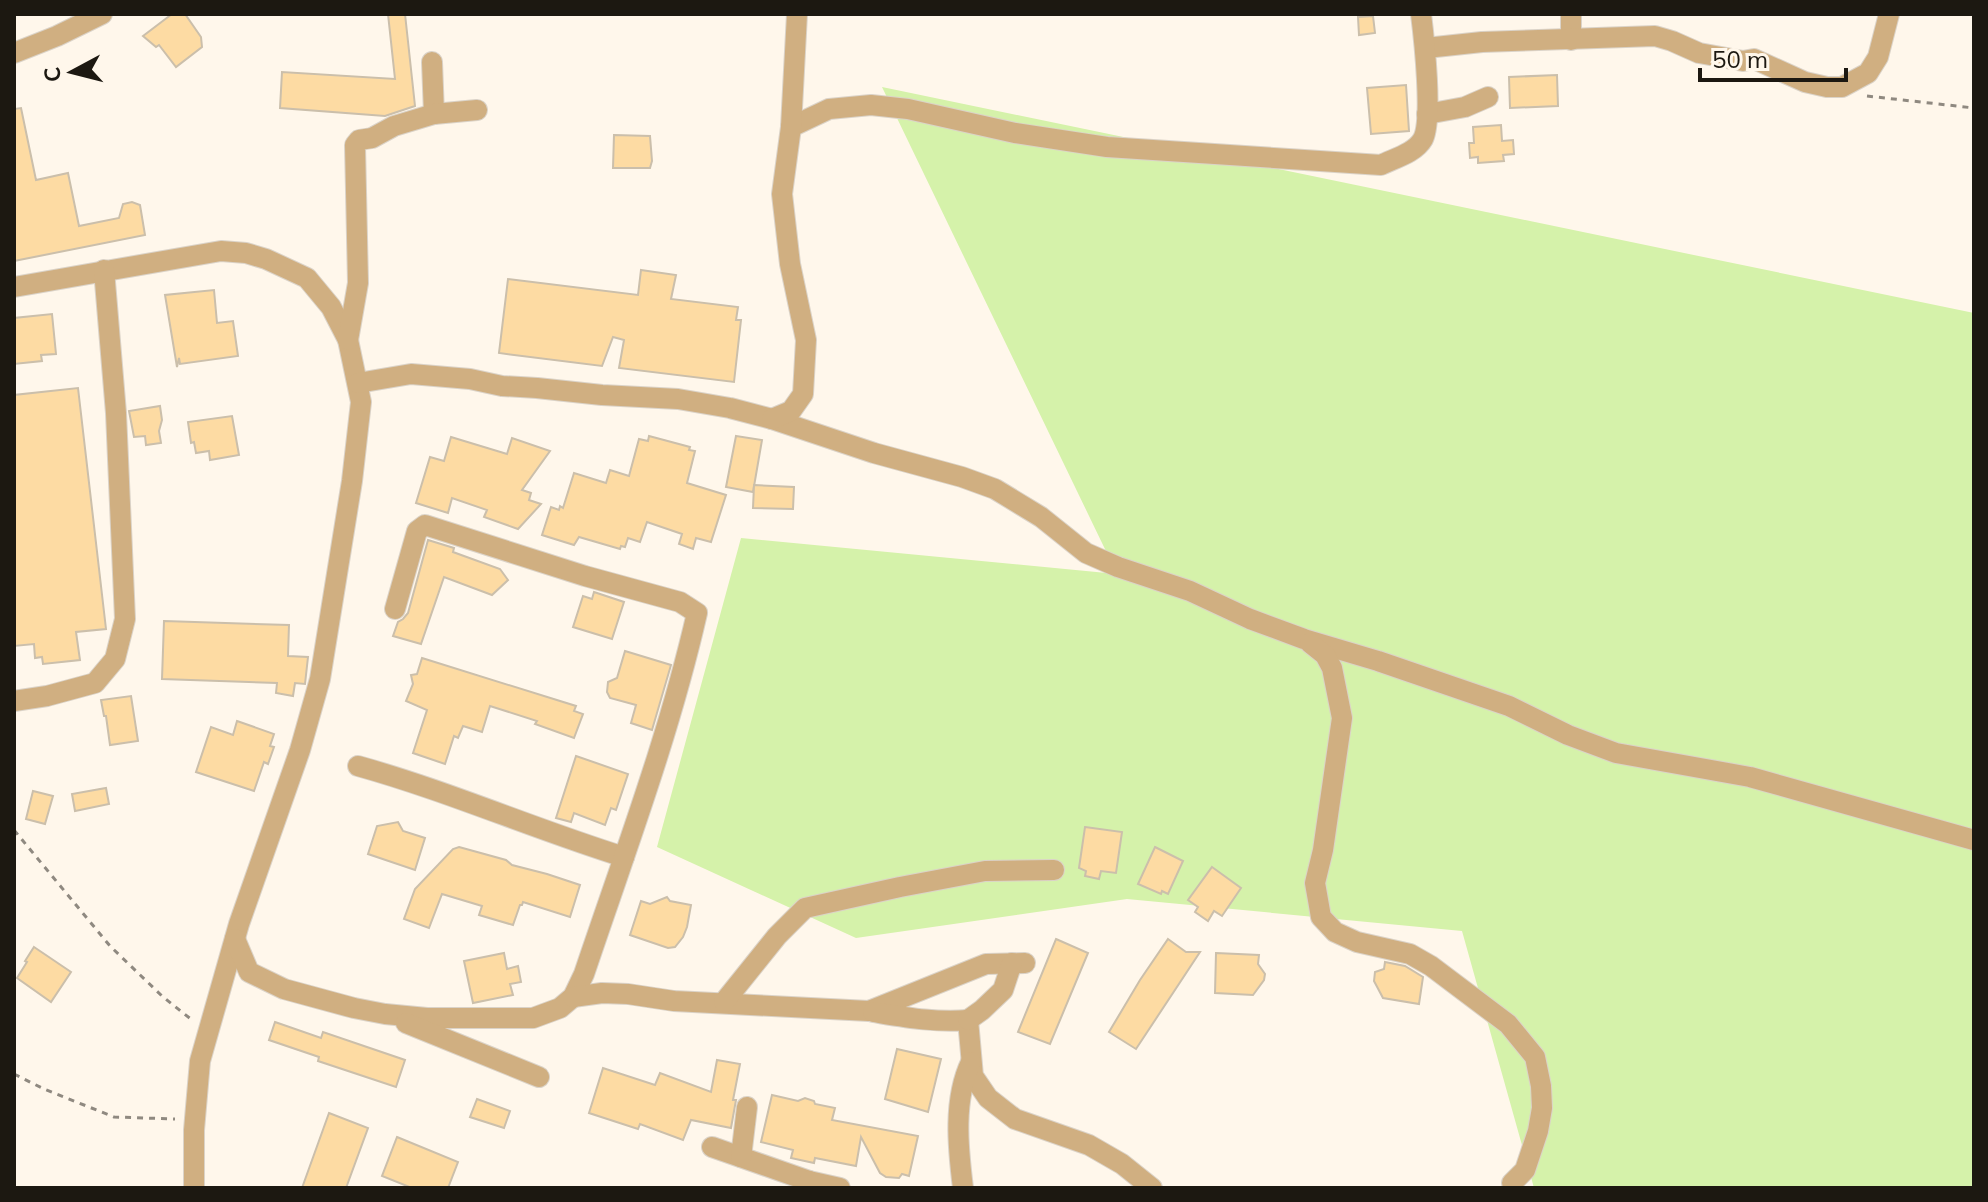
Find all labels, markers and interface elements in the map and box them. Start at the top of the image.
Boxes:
north arrow [32,32,112,112]
scale bar [1700,32,1846,82]
text: 50 m [1712,44,1768,74]
text: С [37,65,67,84]

